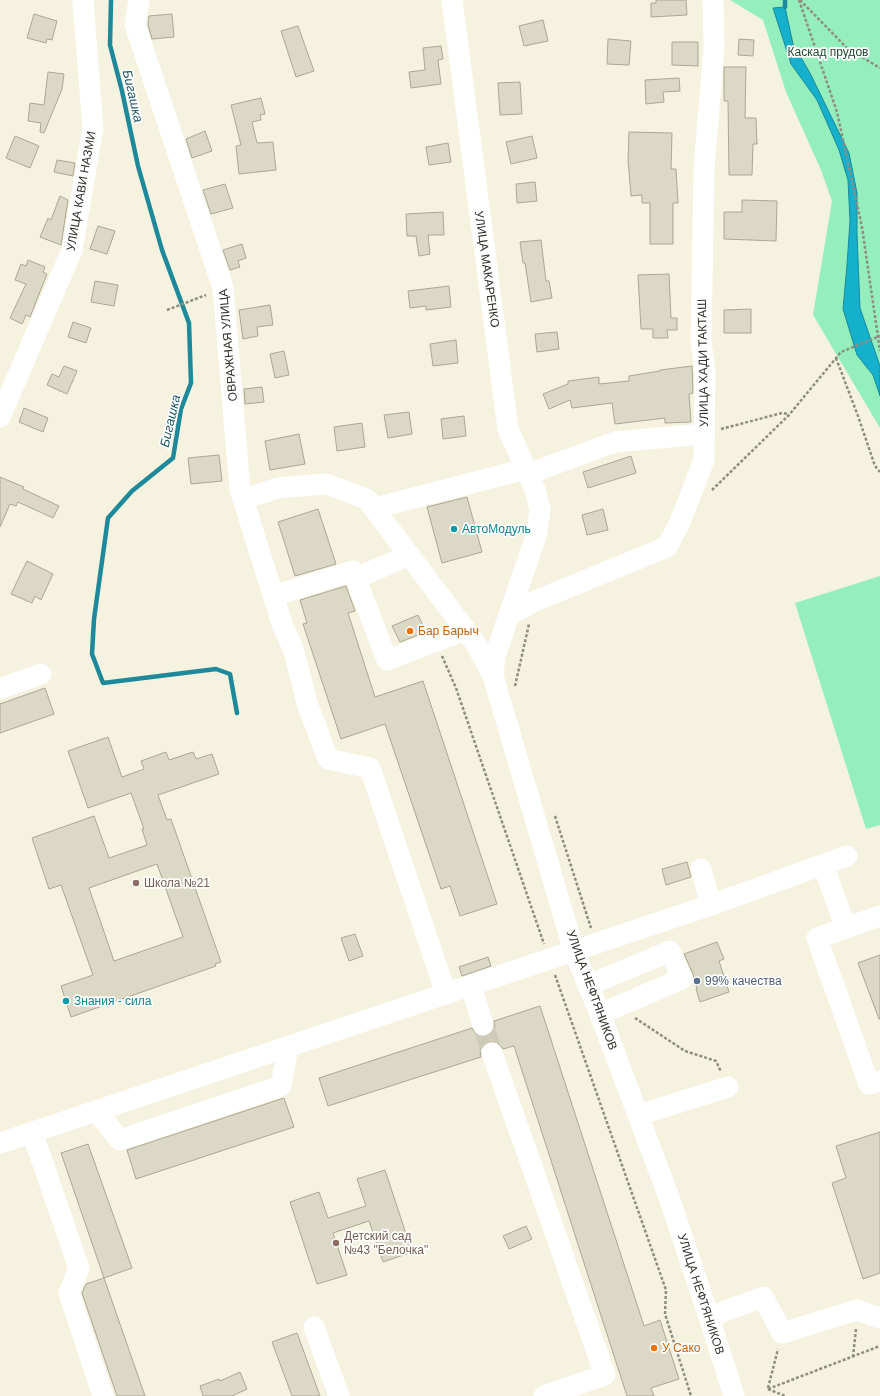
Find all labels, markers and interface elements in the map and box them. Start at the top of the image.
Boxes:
park label: Каскад прудов [788,45,868,59]
water label: Бигашка [120,68,146,124]
street label: УЛИЦА КАВИ НАЗМИ [64,130,98,252]
street label: УЛИЦА МАКАРЕНКО [472,210,502,328]
street label: ОВРАЖНАЯ УЛИЦА [216,288,240,402]
street label: УЛИЦА ХАДИ ТАКТАШ [695,299,711,427]
water label: Бигашка [157,393,183,449]
place label: АвтоМодуль [462,522,531,536]
marker: АвтоМодуль [449,524,459,534]
place label: Бар Барыч [418,624,479,638]
marker: Бар Барыч [405,626,415,636]
place label: Школа №21 [144,876,210,890]
marker: Школа №21 [131,878,141,888]
street label: УЛИЦА НЕФТЯНИКОВ [564,928,620,1052]
place label: 99% качества [705,974,782,988]
marker: 99% качества [692,976,702,986]
place label: Знания - сила [74,994,152,1008]
marker: Знания - сила [61,996,71,1006]
place label: Детский сад №43 "Белочка" [344,1229,428,1257]
street label: УЛИЦА НЕФТЯНИКОВ [675,1232,727,1356]
marker: Детский сад №43 "Белочка" [331,1238,341,1248]
place label: У Сако [662,1341,701,1355]
marker: У Сако [649,1343,659,1353]

